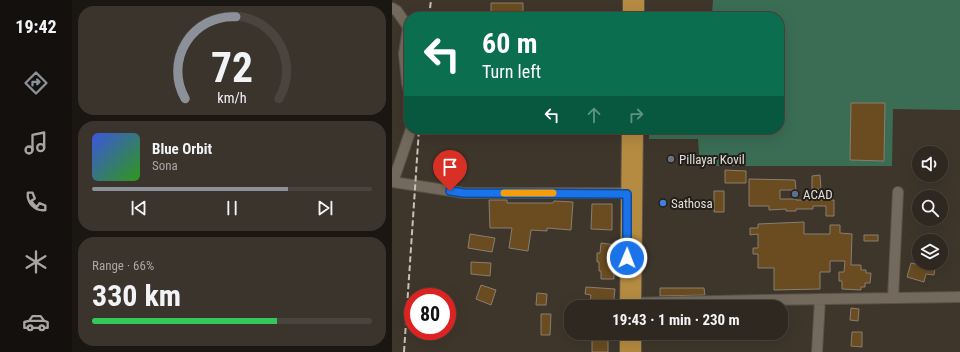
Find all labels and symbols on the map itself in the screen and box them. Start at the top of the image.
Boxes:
pin [433,150,467,191]
place label: Pillayar Kovil [679,152,745,167]
marker: Pillayar Kovil [666,154,676,164]
place label: ACAD [803,187,833,202]
marker: ACAD [790,189,800,199]
place label: Sathosa [671,196,713,211]
marker: Sathosa [658,198,668,208]
position arrow [606,237,648,279]
speed limit sign: 80 [404,288,456,340]

